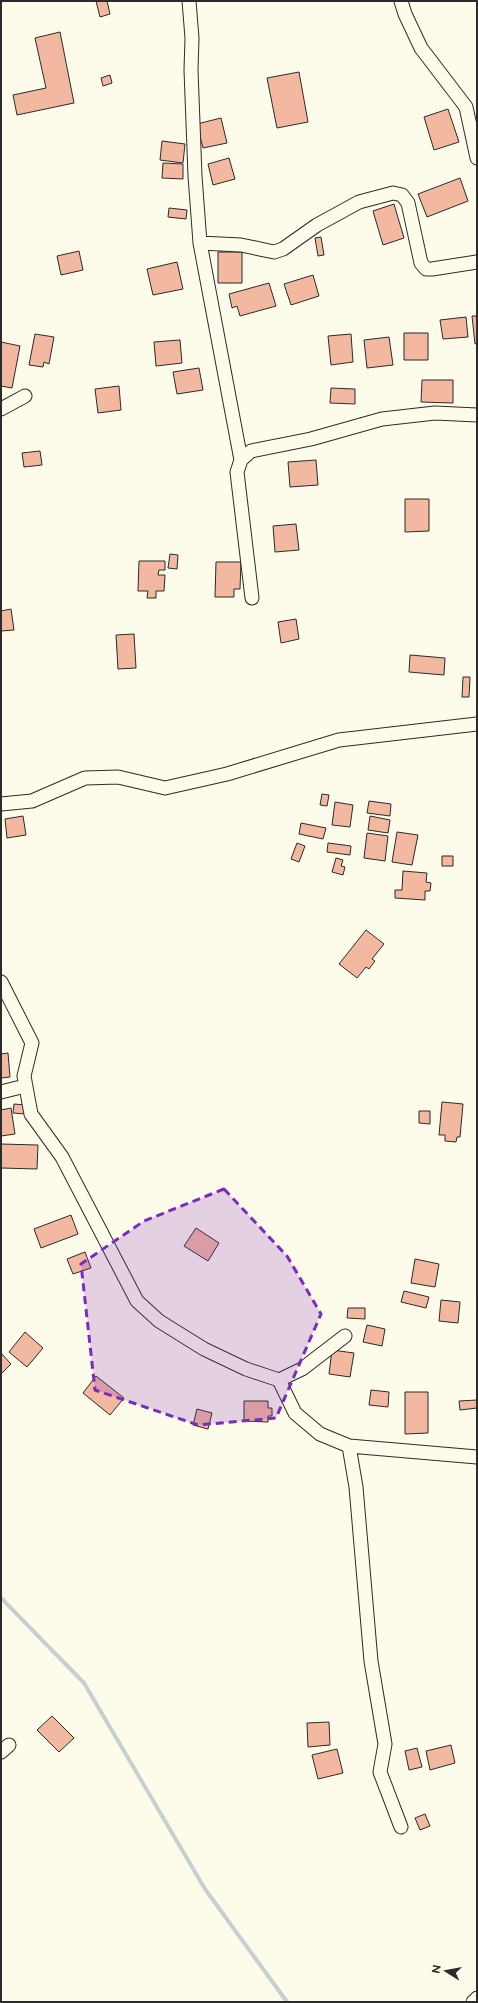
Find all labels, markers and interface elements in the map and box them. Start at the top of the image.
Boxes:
north arrow [426,1951,466,1991]
text: N [429,1964,444,1975]

